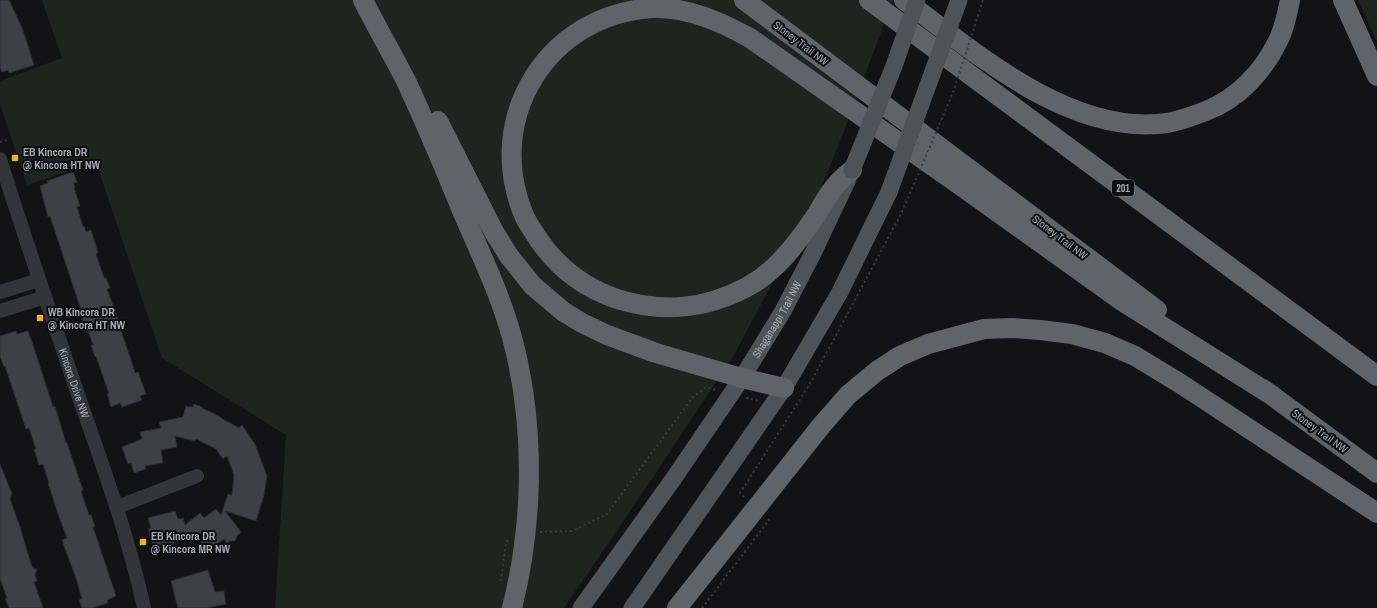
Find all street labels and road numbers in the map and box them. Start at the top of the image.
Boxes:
street label: Stoney Trail NW [771,18,832,69]
road number: 201 [1112,180,1134,196]
street label: Stoney Trail NW [1030,212,1091,263]
street label: Shaganappi Trail NW [749,278,805,360]
street label: Kincora Drive NW [56,346,93,420]
street label: Stoney Trail NW [1289,406,1351,456]

